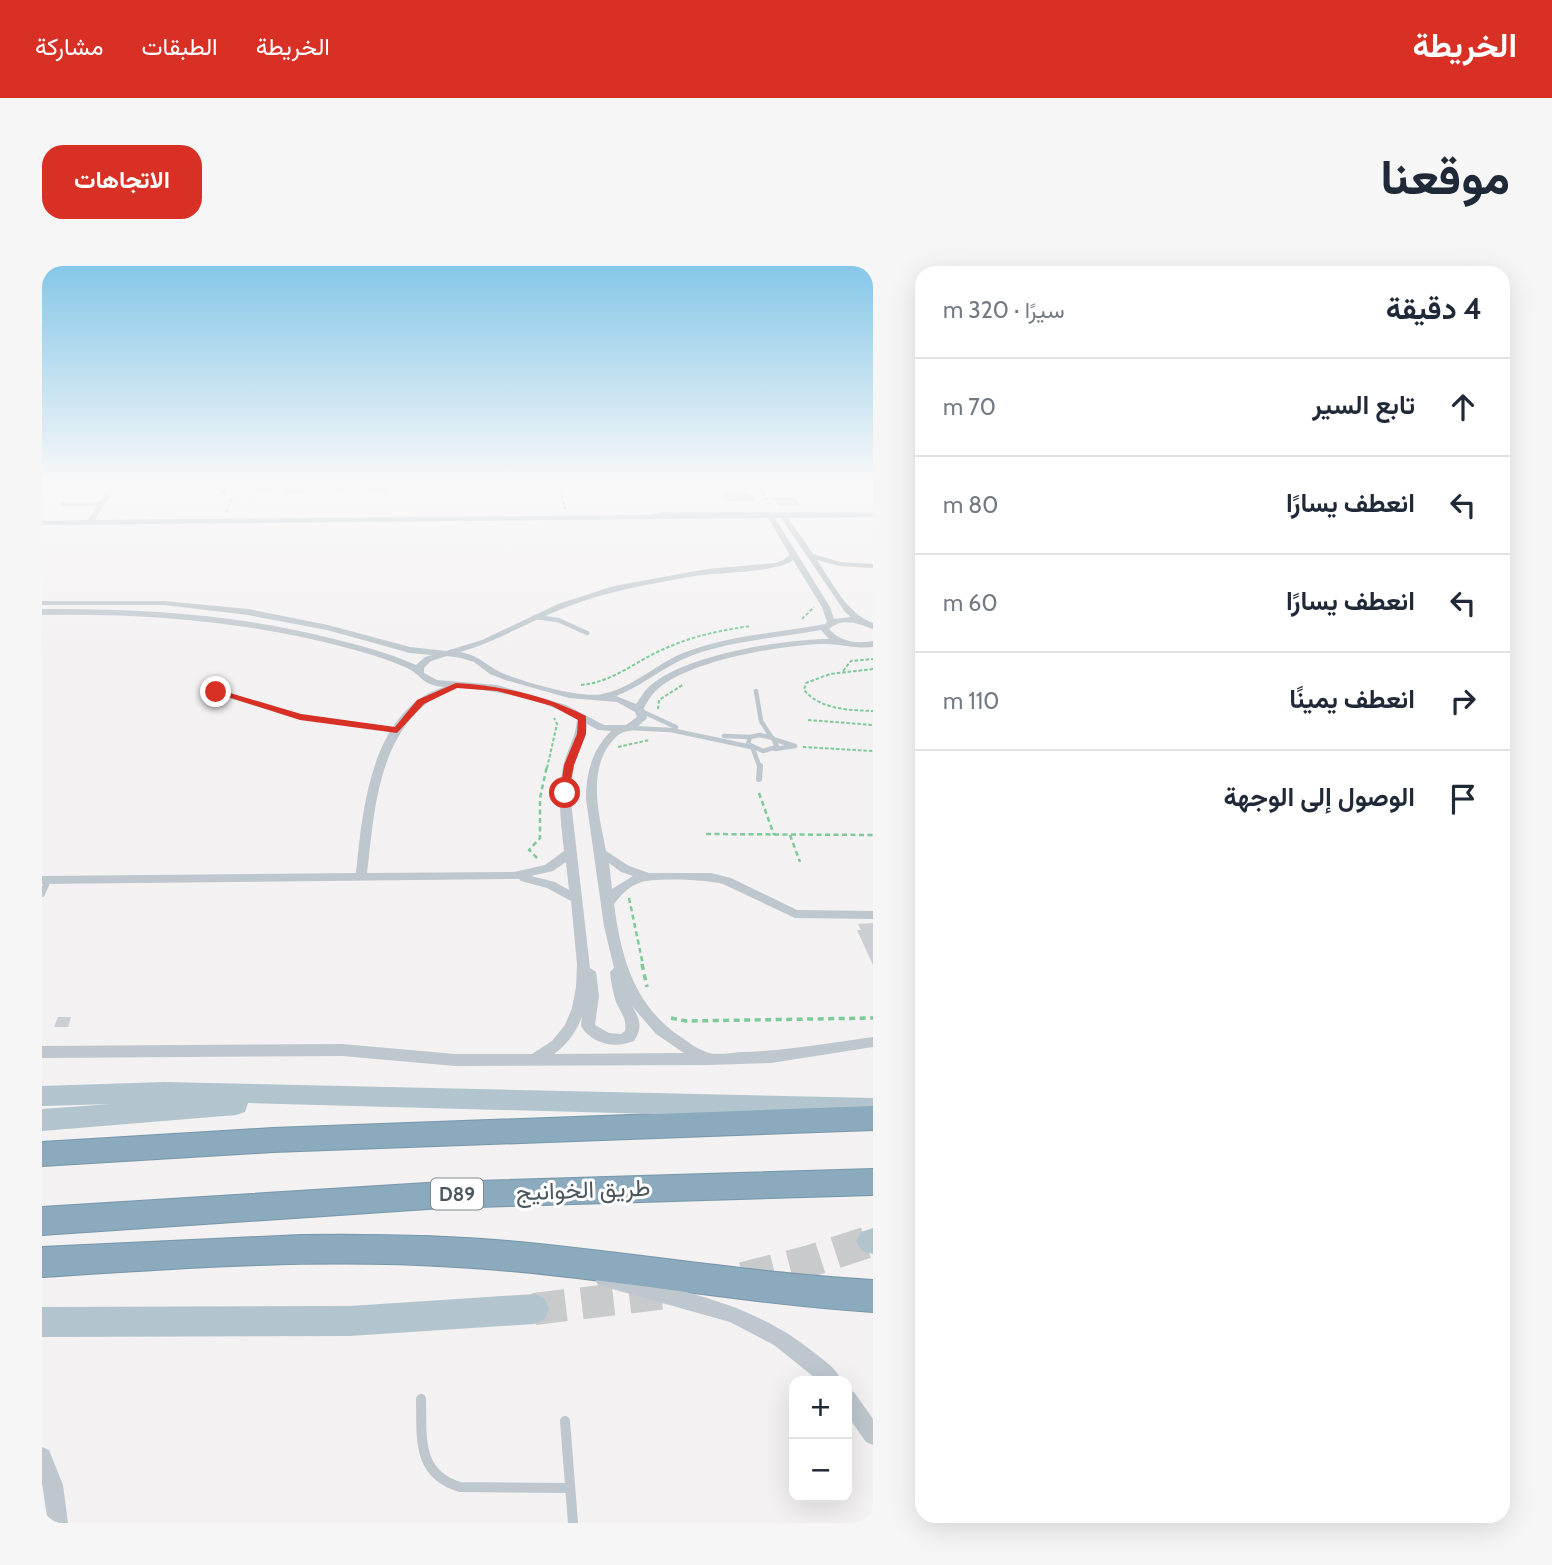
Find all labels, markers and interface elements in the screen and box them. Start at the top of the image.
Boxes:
text: الخريطة [1413,25,1517,65]
text: مشاركة [35,32,103,61]
text: الطبقات [141,32,218,61]
text: الخريطة [256,32,330,61]
button: الاتجاهات [42,145,202,219]
text: موقعنا [1380,147,1510,206]
text: 4 دقيقة [1386,290,1482,327]
text: سيرًا · 320 m [943,296,1065,324]
icon: ahead [1444,388,1482,426]
text: تابع السير [1312,389,1415,421]
text: 70 m [943,393,996,421]
icon: left [1444,486,1482,524]
text: انعطف يسارًا [1286,487,1415,519]
text: 80 m [943,491,998,519]
icon: left [1444,584,1482,622]
text: انعطف يسارًا [1286,585,1415,617]
text: 60 m [943,589,997,617]
route end [200,676,231,707]
icon: right [1444,682,1482,720]
text: انعطف يمينًا [1289,683,1415,715]
text: 110 m [943,687,999,715]
route start [549,777,580,808]
icon: arrive [1444,780,1482,818]
text: الوصول إلى الوجهة [1224,781,1415,813]
street label: طريق الخوانيج [515,1173,651,1209]
road number: D89 [431,1178,483,1210]
map controls [789,1376,852,1502]
button: + [789,1376,852,1439]
button: − [789,1439,852,1502]

